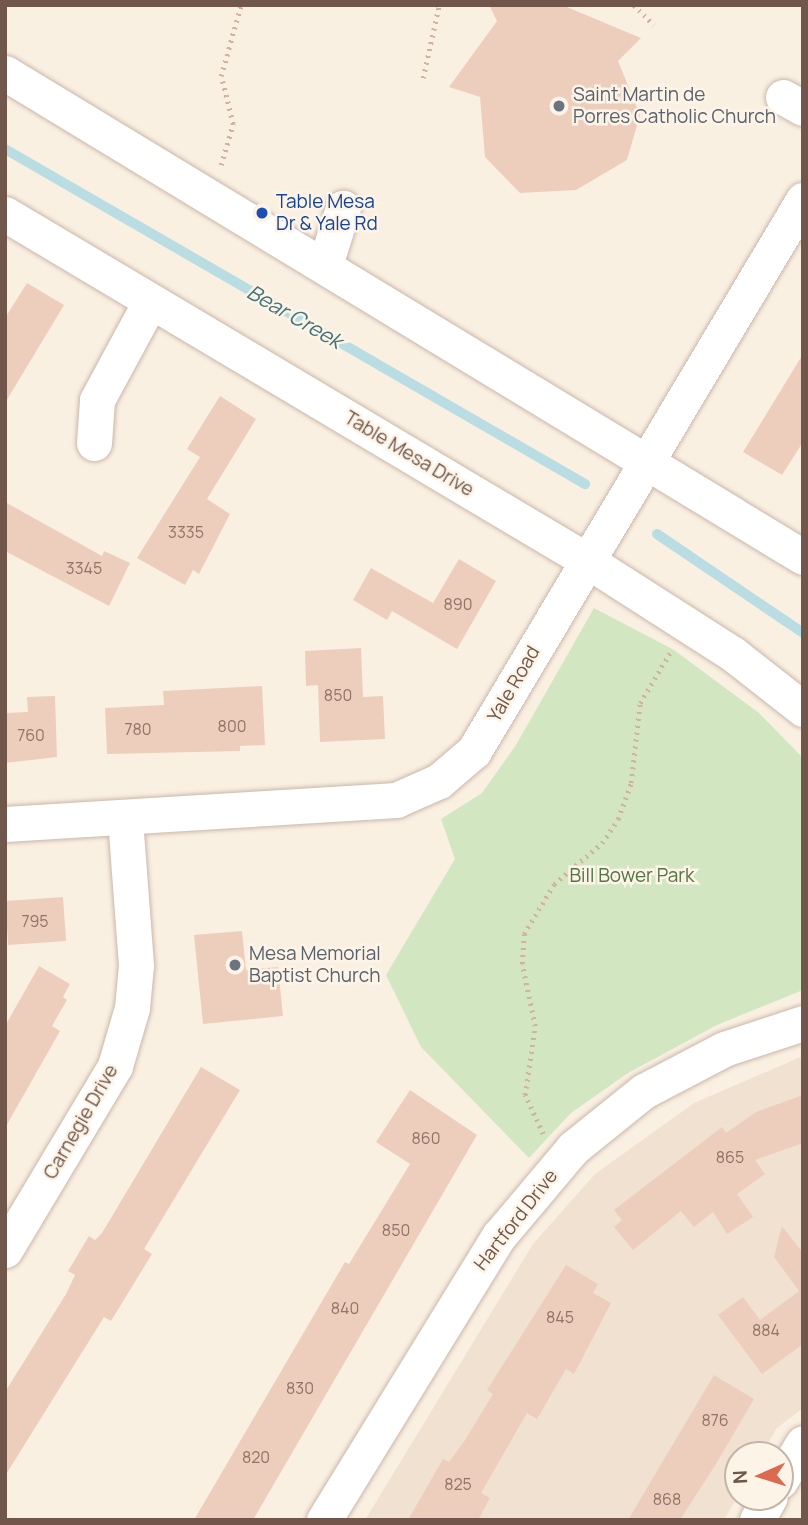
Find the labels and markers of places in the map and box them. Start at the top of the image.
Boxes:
place label: Saint Martin de Porres Catholic Church [573,84,776,128]
marker: Saint Martin de Porres Catholic Church [551,98,567,114]
place label: Table Mesa Dr & Yale Rd [276,191,378,235]
marker: Table Mesa Dr & Yale Rd [254,205,270,221]
place label: Mesa Memorial Baptist Church [249,943,381,987]
marker: Mesa Memorial Baptist Church [227,957,243,973]

